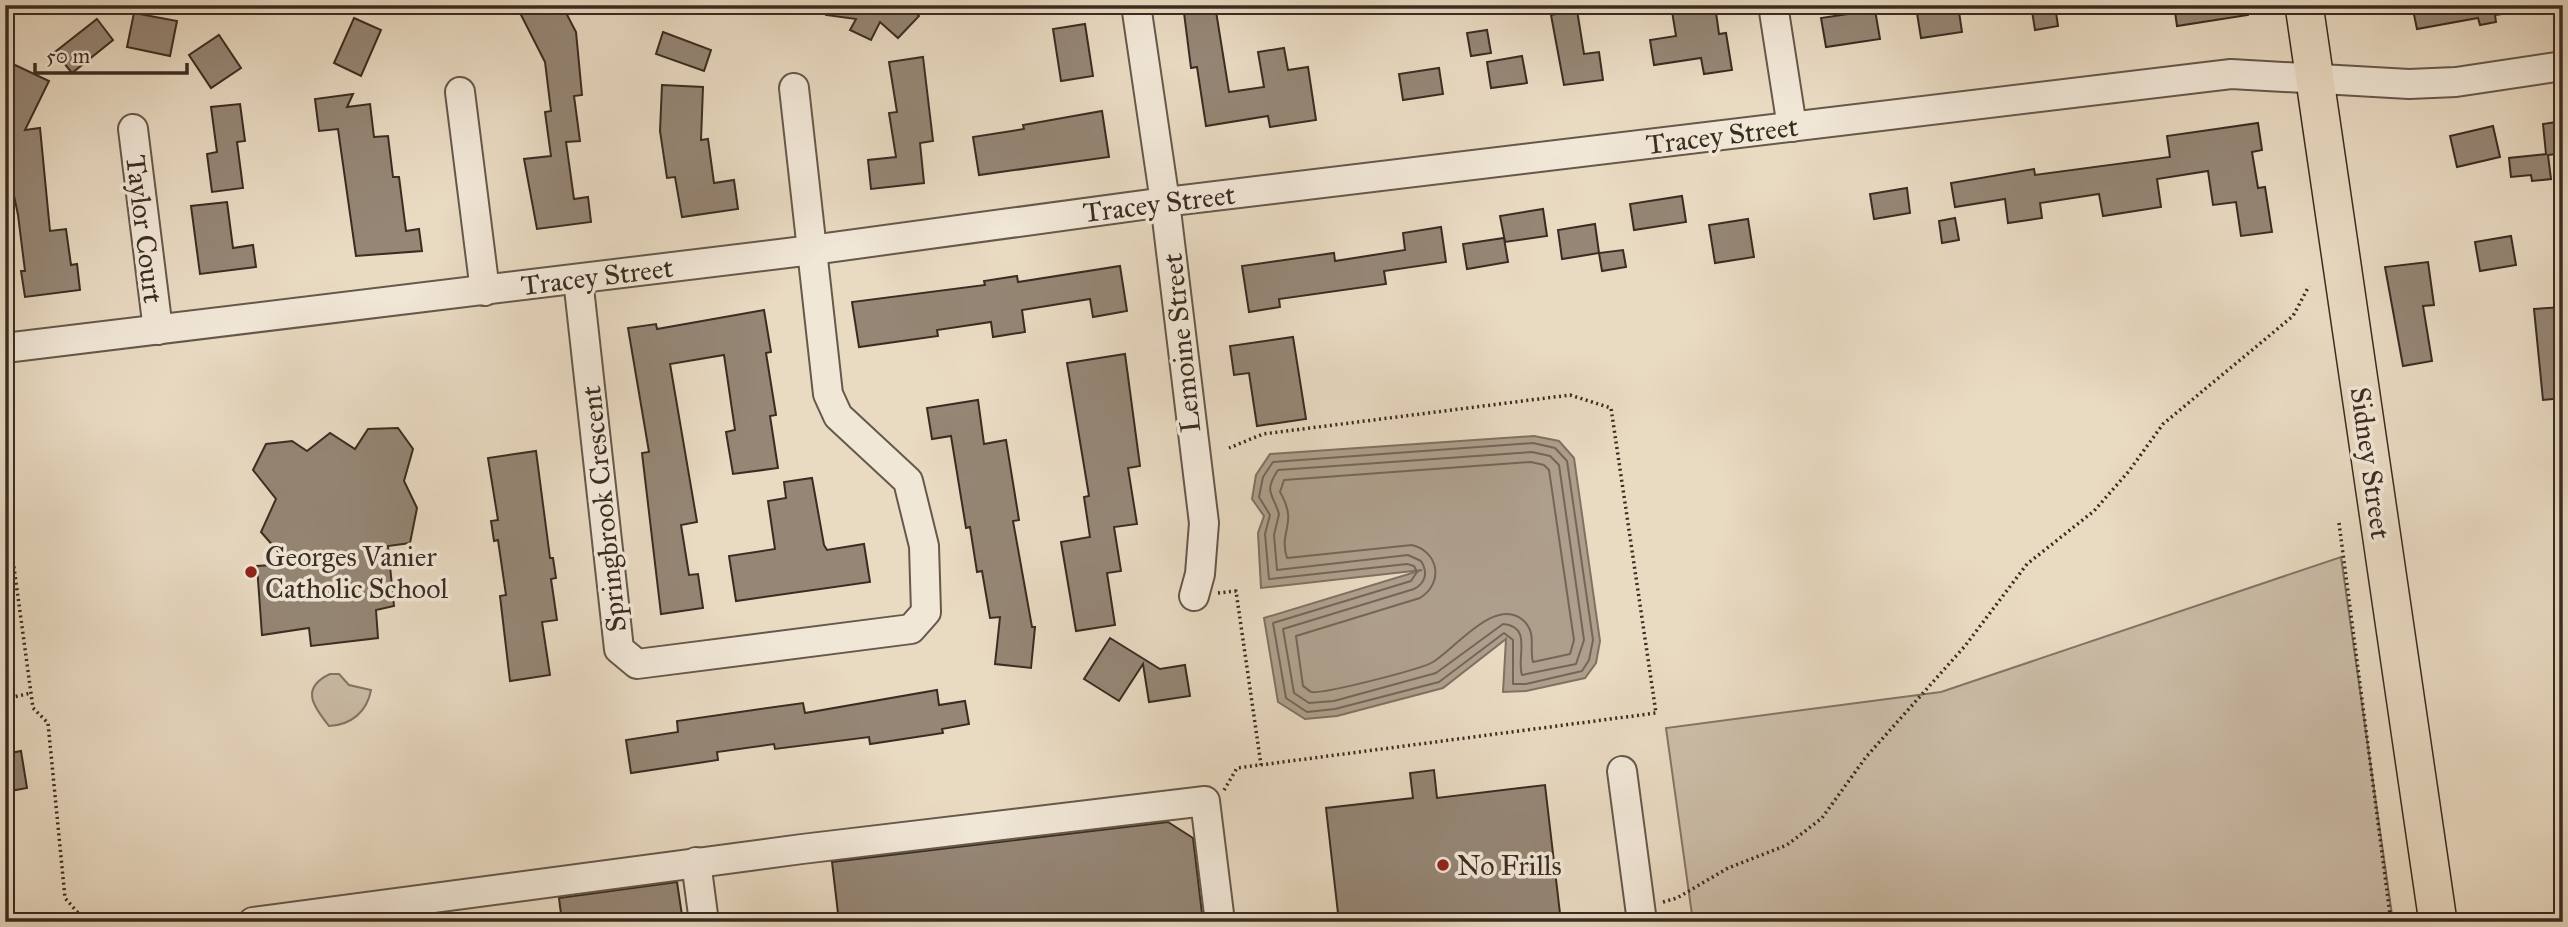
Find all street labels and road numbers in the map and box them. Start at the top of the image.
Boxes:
street label: Tracey Street [1644,109,1800,162]
street label: Taylor Court [118,153,171,305]
street label: Tracey Street [1081,177,1237,230]
street label: Tracey Street [519,250,675,303]
street label: Lemoine Street [1155,251,1208,434]
street label: Springbrook Crescent [573,384,634,634]
street label: Sidney Street [2343,385,2399,541]

